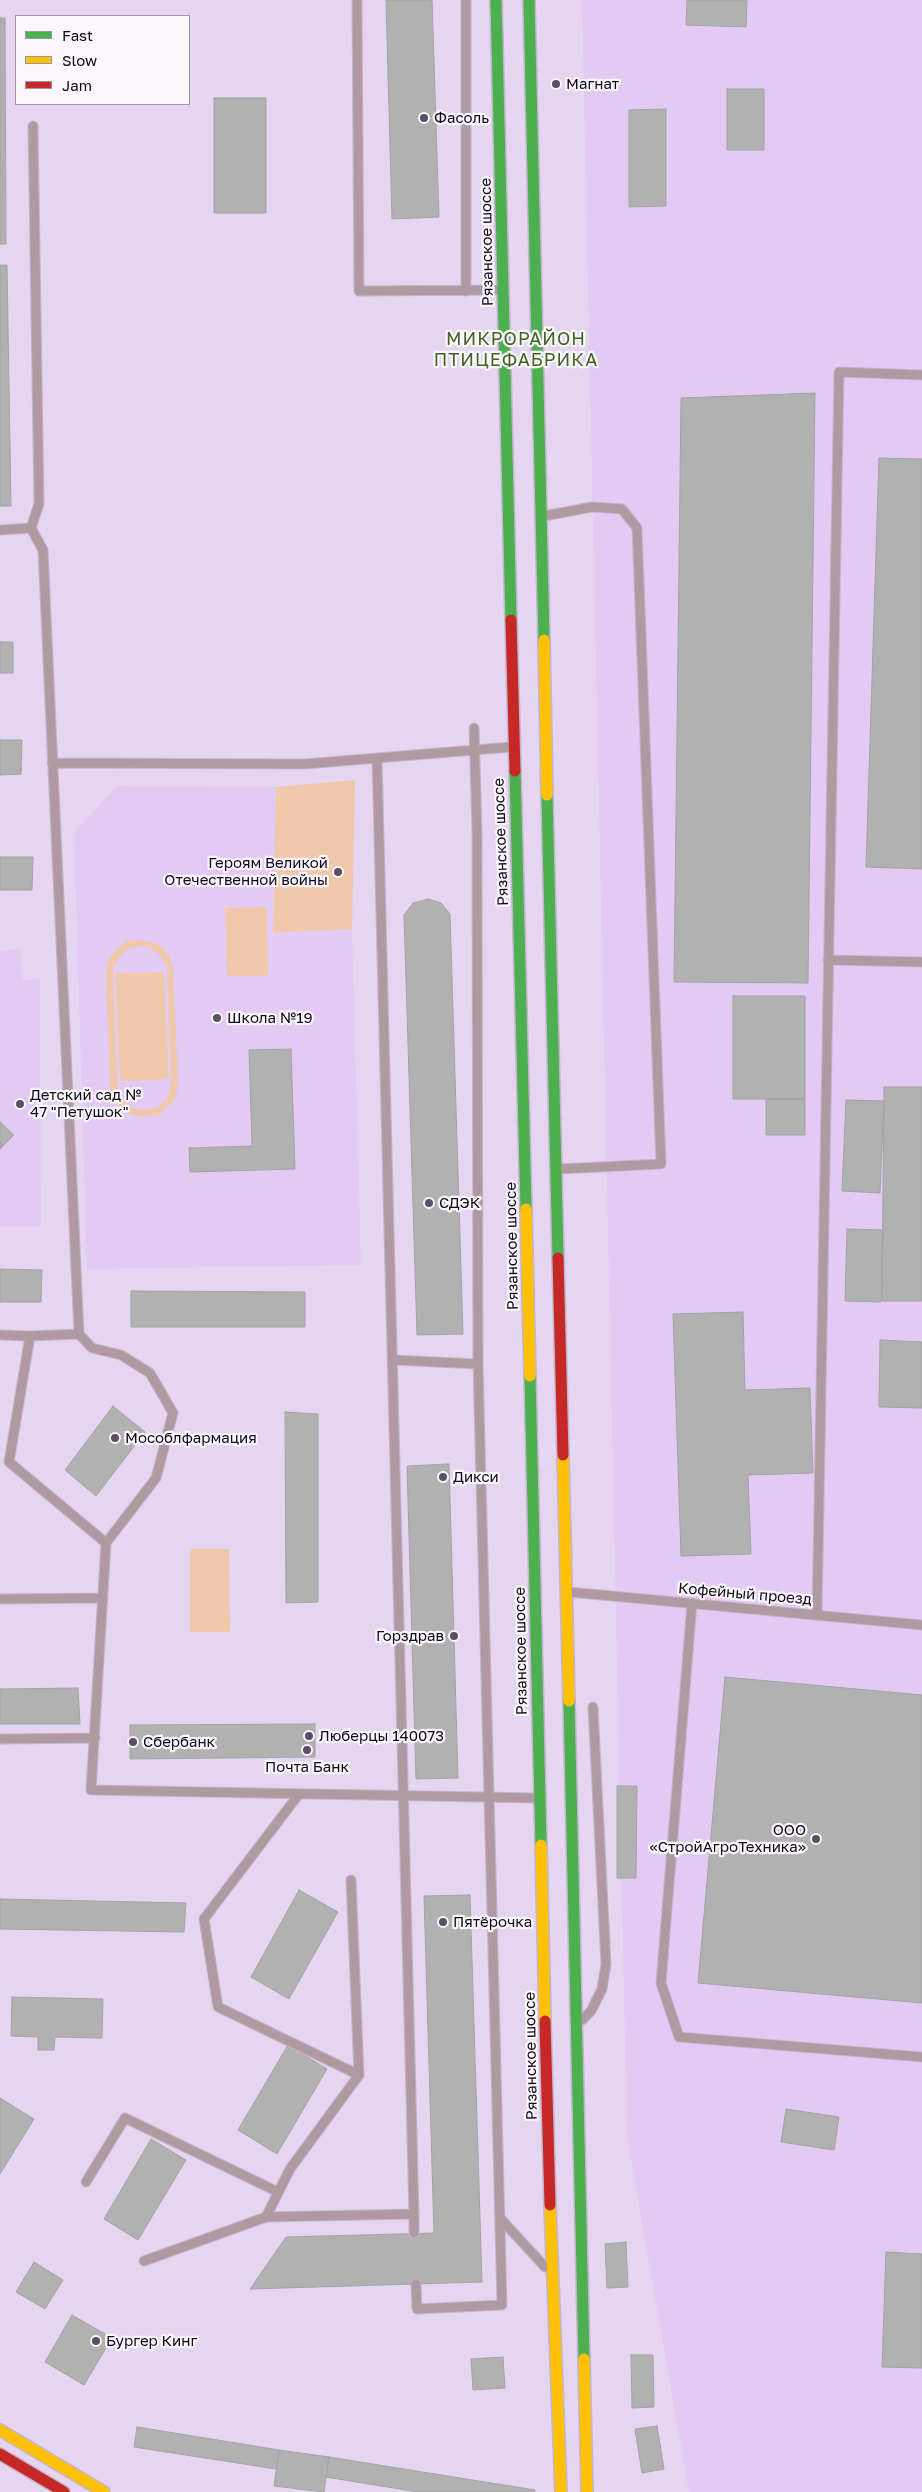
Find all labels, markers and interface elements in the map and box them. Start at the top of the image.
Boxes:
legend [15,15,190,105]
text: Fast [62,26,93,44]
text: Slow [62,51,97,69]
place label: Магнат [566,75,619,93]
text: Jam [62,76,92,94]
marker: Магнат [550,78,562,90]
place label: Фасоль [434,109,489,127]
marker: Фасоль [418,112,430,124]
street label: Рязанское шоссе [477,178,497,306]
district label: МИКРОРАЙОН ПТИЦЕФАБРИКА [432,328,600,370]
street label: Рязанское шоссе [490,778,512,906]
place label: Героям Великой Отечественной войны [164,854,328,889]
marker: Героям Великой Отечественной войны [332,866,344,878]
place label: Школа №19 [227,1009,312,1027]
marker: Школа №19 [211,1012,223,1024]
place label: Детский сад № 47 "Петушок" [30,1086,141,1121]
marker: Детский сад № 47 "Петушок" [14,1098,26,1110]
street label: Рязанское шоссе [502,1182,522,1310]
place label: СДЭК [439,1194,480,1212]
marker: СДЭК [423,1197,435,1209]
place label: Мособлфармация [125,1429,257,1447]
marker: Мособлфармация [109,1432,121,1444]
place label: Дикси [453,1468,499,1486]
marker: Дикси [437,1471,449,1483]
street label: Кофейный проезд [677,1579,813,1609]
street label: Рязанское шоссе [511,1587,531,1715]
place label: Горздрав [376,1627,444,1645]
marker: Горздрав [448,1630,460,1642]
place label: Люберцы 140073 [319,1727,444,1745]
marker: Люберцы 140073 [303,1730,315,1742]
place label: Сбербанк [143,1733,215,1751]
marker: Сбербанк [127,1736,139,1748]
marker: Почта Банк [301,1744,313,1756]
place label: Почта Банк [265,1758,349,1776]
place label: ООО «СтройАгроТехника» [650,1821,806,1856]
marker: ООО «СтройАгроТехника» [810,1833,822,1845]
place label: Пятёрочка [453,1913,532,1931]
marker: Пятёрочка [437,1916,449,1928]
street label: Рязанское шоссе [521,1992,541,2120]
place label: Бургер Кинг [106,2332,197,2350]
marker: Бургер Кинг [90,2335,102,2347]

